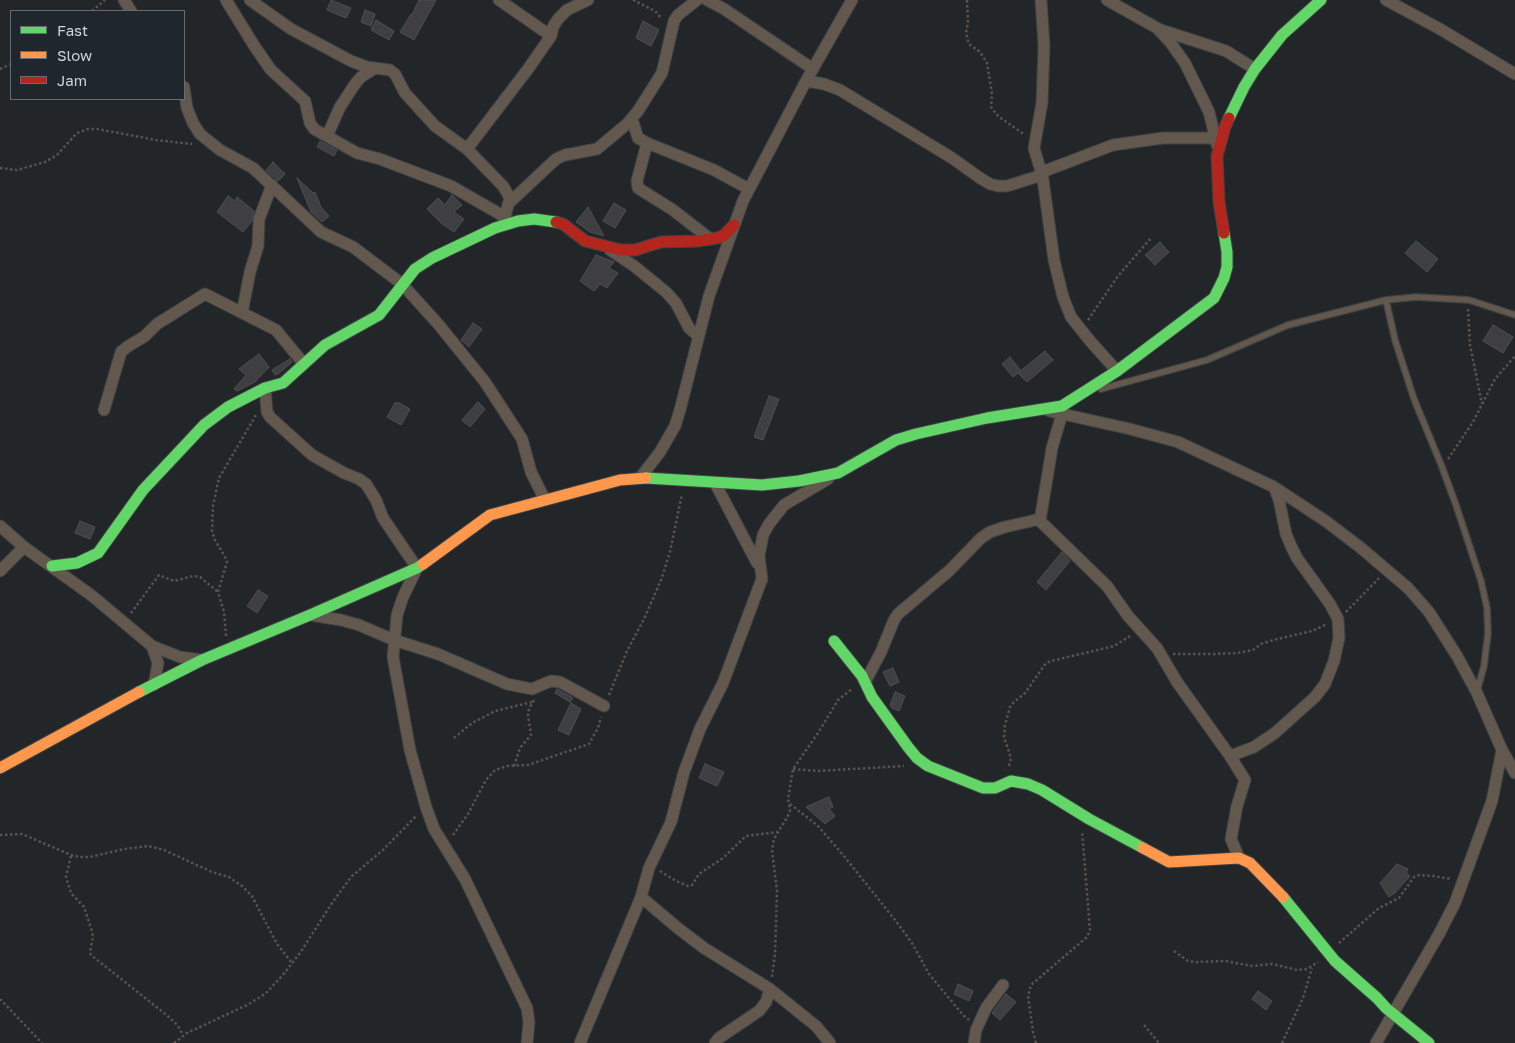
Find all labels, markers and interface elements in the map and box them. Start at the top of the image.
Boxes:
legend [10,10,185,100]
text: Fast [57,21,88,39]
text: Slow [57,46,92,64]
text: Jam [57,71,87,89]

